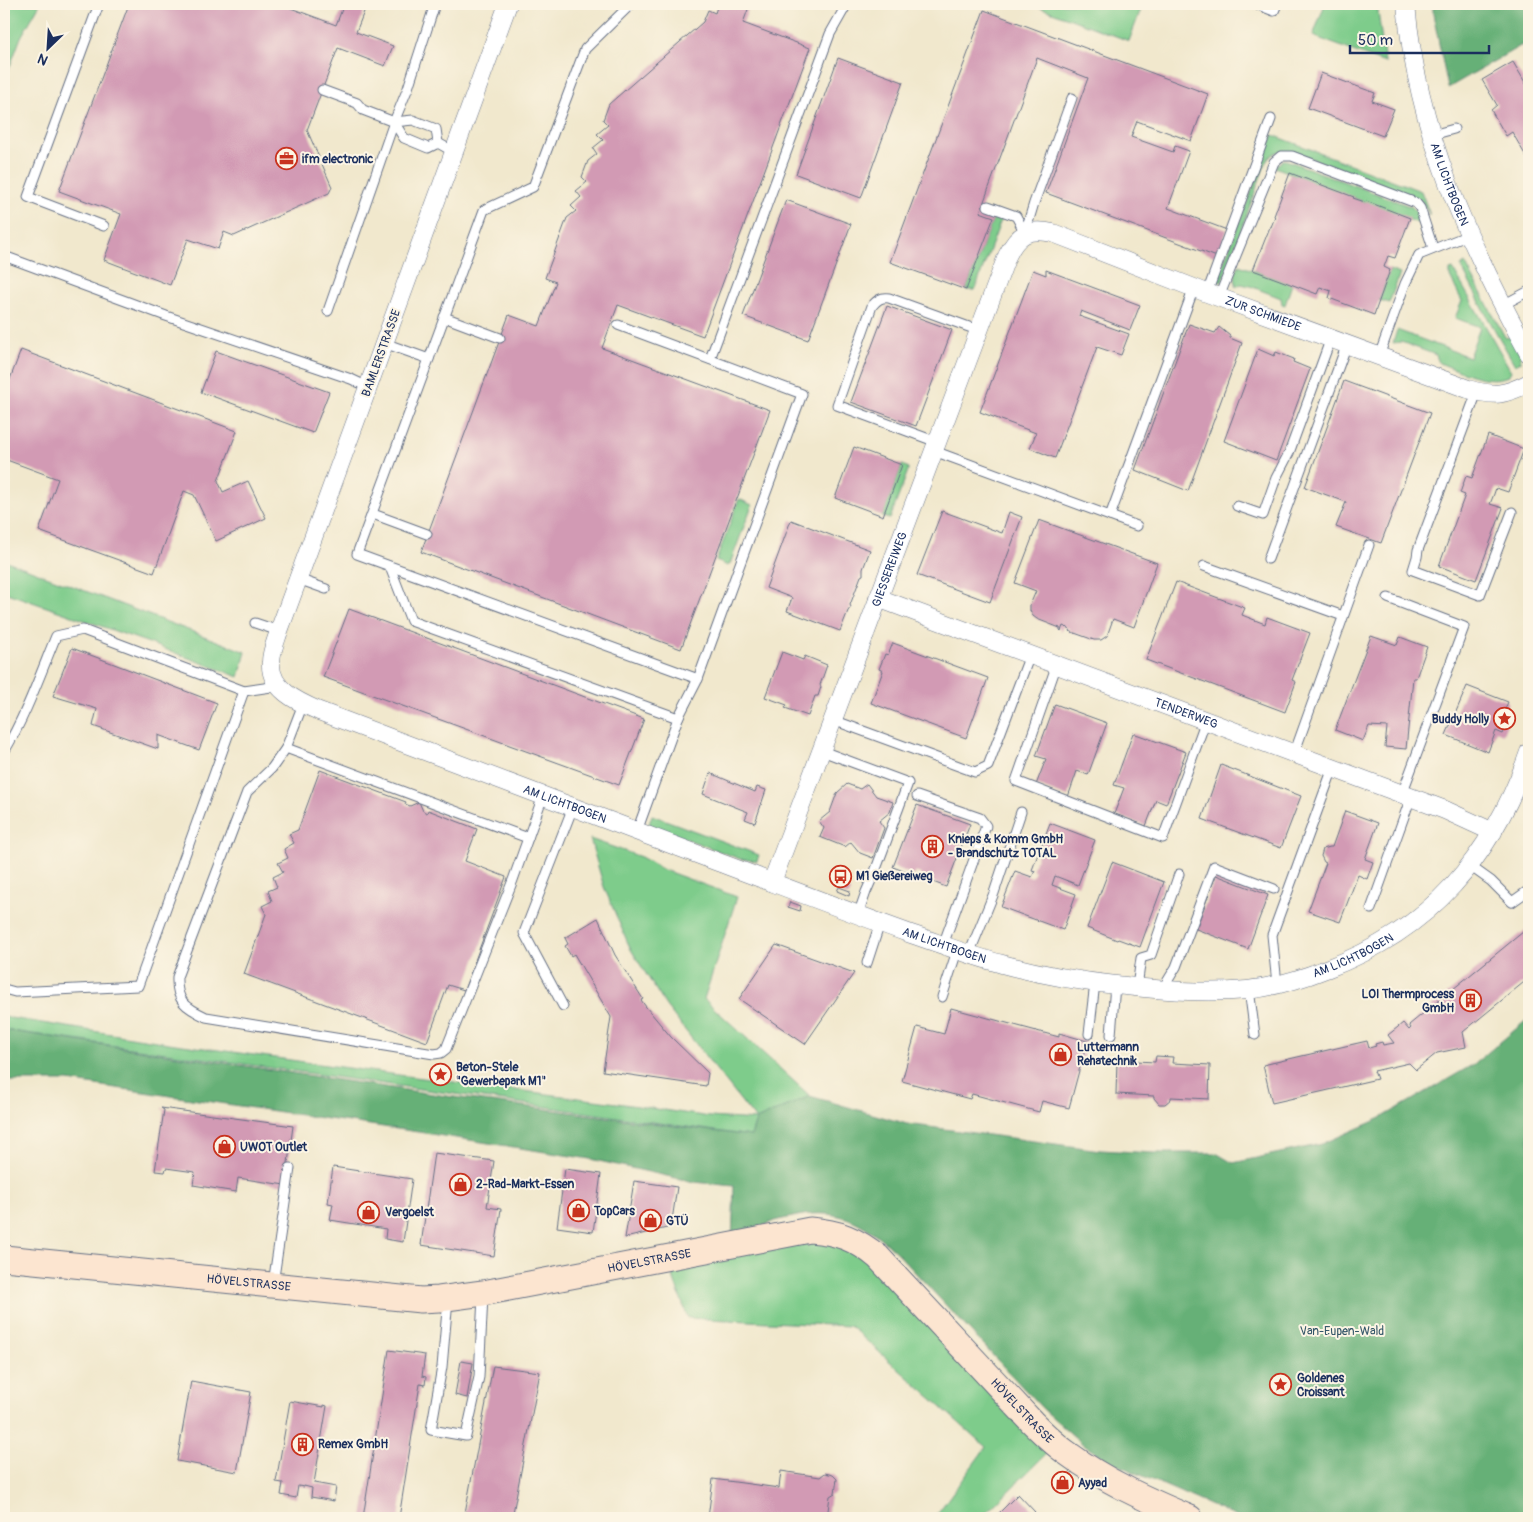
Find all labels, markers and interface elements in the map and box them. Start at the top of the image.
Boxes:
north arrow [22,22,72,72]
scale bar [1350,22,1489,54]
text: 50 m [1358,31,1393,50]
text: N [35,50,51,69]
street label: AM LICHTBOGEN [1427,141,1471,228]
office icon: ifm electronic [274,147,298,171]
place label: ifm electronic [302,152,373,167]
street label: ZUR SCHMIEDE [1223,293,1303,335]
street label: BAMLERSTRASSE [359,307,404,399]
street label: GIESSEREIWEG [869,530,911,609]
street label: TENDERWEG [1152,695,1220,732]
place icon: Buddy Holly [1493,707,1517,731]
place label: Buddy Holly [1432,712,1490,727]
street label: AM LICHTBOGEN [521,782,608,827]
place label: Knieps & Komm GmbH - Brandschutz TOTAL [948,832,1064,861]
building icon: Knieps & Komm GmbH - Brandschutz TOTAL [920,834,944,858]
bus stop icon: M1 Gießereiweg [828,864,852,888]
place label: M1 Gießereiweg [856,869,933,884]
street label: AM LICHTBOGEN [900,924,988,967]
street label: AM LICHTBOGEN [1311,930,1397,981]
place label: LOI Thermprocess GmbH [1362,987,1455,1016]
building icon: LOI Thermprocess GmbH [1458,989,1482,1013]
place label: Luttermann Rehatechnik [1077,1040,1139,1069]
shop icon: Luttermann Rehatechnik [1049,1042,1073,1066]
place label: Beton-Stele "Gewerbepark M1" [456,1060,546,1089]
place icon: Beton-Stele "Gewerbepark M1" [428,1062,452,1086]
shop icon: UWOT Outlet [212,1135,236,1159]
place label: UWOT Outlet [240,1140,308,1155]
shop icon: 2-Rad-Markt-Essen [448,1172,472,1196]
place label: 2-Rad-Markt-Essen [476,1177,574,1192]
shop icon: TopCars [566,1199,590,1223]
shop icon: Vergoelst [357,1200,381,1224]
place label: TopCars [593,1204,636,1219]
place label: Vergoelst [385,1205,435,1220]
shop icon: GTÜ [638,1209,662,1233]
place label: GTÜ [666,1213,689,1229]
street label: HÖVELSTRASSE [607,1246,692,1277]
street label: HÖVELSTRASSE [206,1271,292,1295]
park label: Van-Eupen-Wald [1300,1324,1384,1339]
place label: Goldenes Croissant [1297,1371,1346,1400]
place icon: Goldenes Croissant [1269,1373,1293,1397]
street label: HÖVELSTRASSE [987,1375,1057,1447]
building icon: Remex GmbH [290,1432,314,1456]
place label: Remex GmbH [318,1437,388,1452]
shop icon: Ayyad [1050,1471,1074,1495]
place label: Ayyad [1078,1476,1107,1491]

